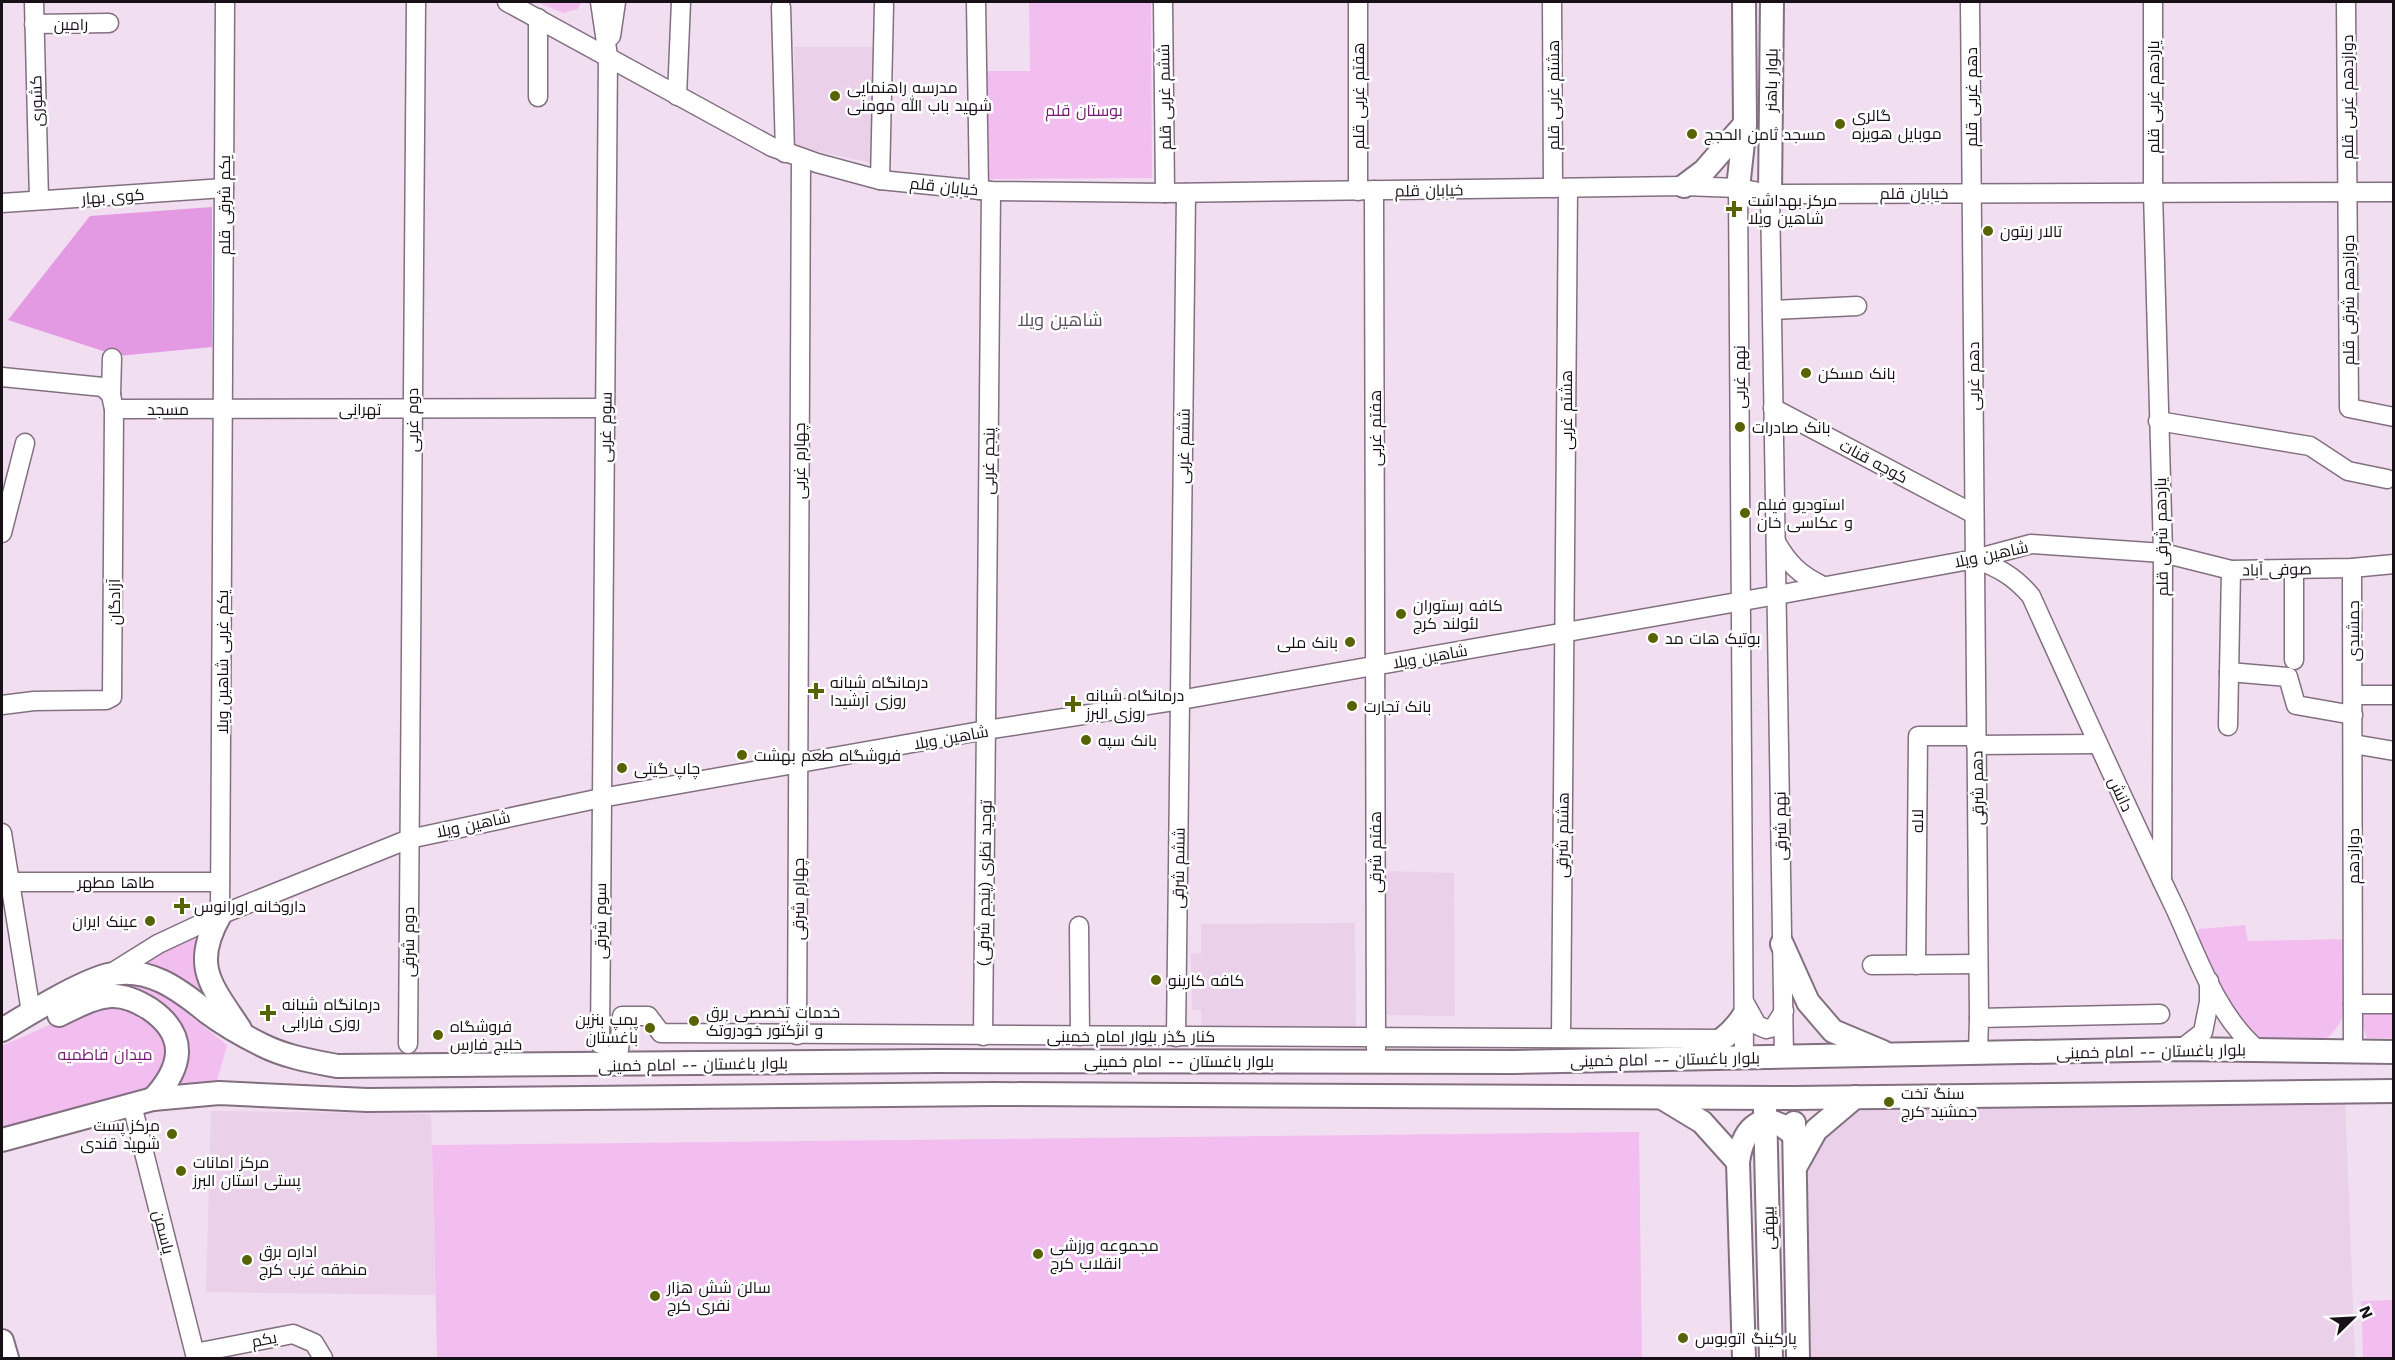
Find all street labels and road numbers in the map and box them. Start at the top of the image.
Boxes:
street label: رامین [54,15,88,35]
street label: دوازدهم غربی قلم [2338,35,2359,159]
street label: هشتم غربی قلم [1544,40,1565,150]
street label: یازدهم غربی قلم [2144,40,2165,153]
street label: هفتم غربی قلم [1349,43,1370,149]
street label: ششم غربی قلم [1154,44,1177,150]
street label: دهم غربی قلم [1962,47,1983,147]
street label: بلوار باهنر [1761,48,1782,113]
street label: کشوری [26,75,48,127]
street label: یکم شرقی قلم [215,154,236,255]
street label: خیابان قلم [909,173,979,202]
street label: خیابان قلم [1395,180,1463,203]
street label: خیابان قلم [1880,184,1948,205]
street label: کوی بهار [80,185,145,209]
street label: دوازدهم شرقی قلم [2339,235,2360,365]
street label: دهم غربی [1964,341,1985,411]
street label: نهم غربی [1730,345,1751,409]
street label: هشتم غربی [1557,370,1578,450]
street label: دوم غربی [403,388,424,452]
street label: هفتم غربی [1366,390,1387,466]
street label: سوم غربی [595,392,618,463]
street label: مسجد [147,400,189,419]
street label: تهرانی [339,400,382,420]
street label: ششم غربی [1173,408,1196,484]
street label: چهارم غربی [790,423,811,499]
street label: پنجم غربی [978,426,1001,495]
street label: کوچه قنات [1835,436,1911,489]
street label: یازدهم شرقی قلم [2151,477,2174,597]
street label: شاهین ویلا [1952,537,2030,573]
street label: صوفی آباد [2242,559,2312,581]
street label: آزادگان [105,578,125,625]
street label: یکم غربی شاهین ویلا [213,589,234,734]
street label: جمشیدی [2344,600,2364,662]
street label: شاهین ویلا [1391,641,1469,673]
street label: شاهین ویلا [912,722,990,754]
street label: دهم شرقی [1967,750,1990,826]
street label: دانش [2103,774,2137,815]
street label: نهم شرقی [1770,791,1793,861]
street label: هشتم شرقی [1552,792,1575,878]
street label: توحید نظری (پنجم شرقی) [974,799,997,966]
street label: شاهین ویلا [434,807,512,843]
street label: لاله [1908,809,1927,833]
street label: هفتم شرقی [1366,811,1387,893]
street label: ششم شرقی [1168,827,1191,909]
street label: دوازدهم [2344,828,2365,884]
street label: چهارم شرقی [789,858,810,940]
street label: طاها مطهر [76,873,155,893]
street label: سوم شرقی [591,883,612,959]
street label: دوم شرقی [399,907,420,977]
street label: کنار گذر بلوار امام خمینی [1047,1027,1215,1048]
street label: بلوار باغستان -- امام خمینی [2056,1040,2246,1065]
street label: بلوار باغستان -- امام خمینی [1570,1048,1760,1073]
street label: بلوار باغستان -- امام خمینی [1084,1052,1274,1073]
street label: بلوار باغستان -- امام خمینی [598,1053,788,1078]
street label: بیهقی [1759,1206,1779,1250]
street label: یاسمن [148,1208,178,1257]
street label: یکم [250,1328,279,1353]

